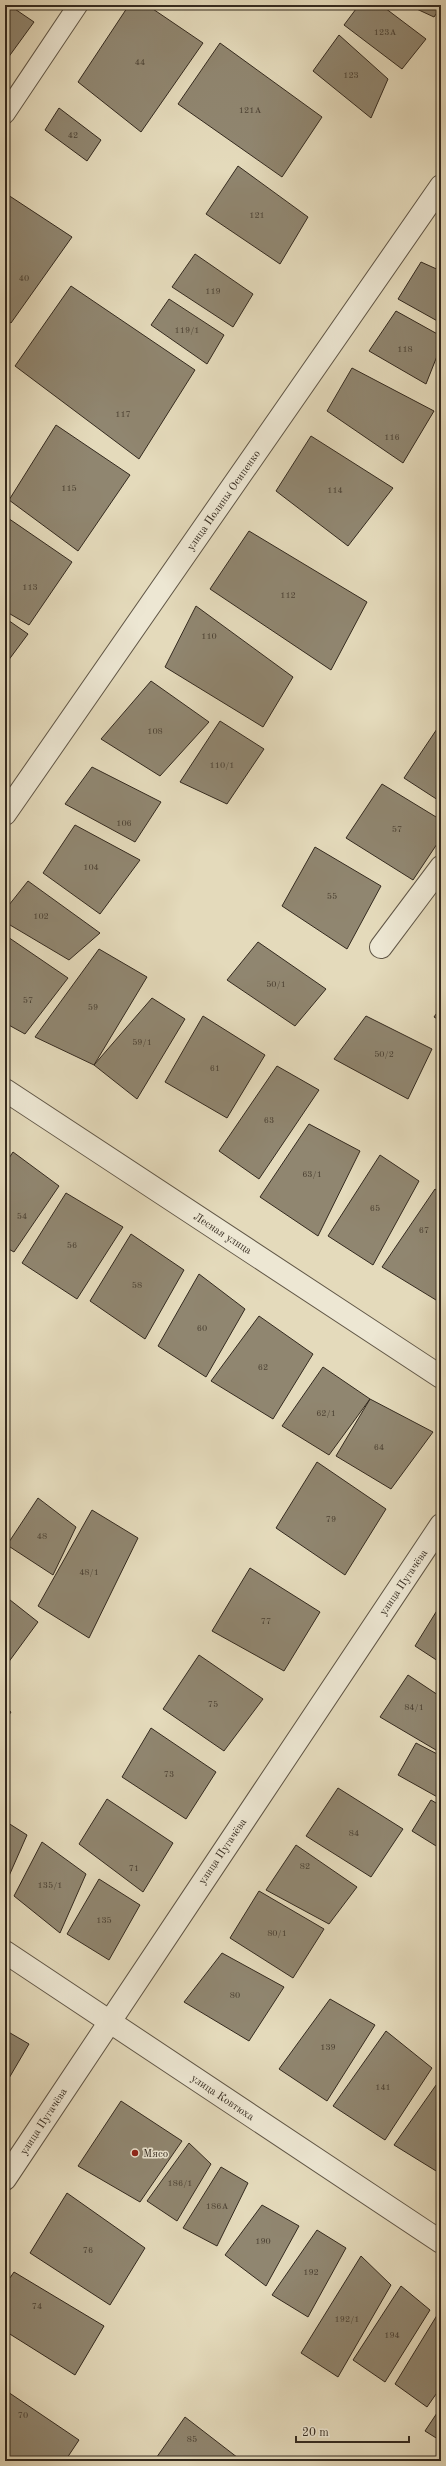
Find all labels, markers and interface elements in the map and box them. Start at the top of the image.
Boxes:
house number: 123А [374,28,396,37]
house number: 44 [135,58,145,67]
house number: 123 [343,71,359,80]
house number: 121А [239,106,261,115]
house number: 42 [68,131,78,140]
house number: 121 [249,211,265,220]
house number: 40 [19,274,29,283]
house number: 119 [205,287,221,296]
house number: 119/1 [175,326,199,335]
house number: 118 [397,345,413,354]
house number: 117 [115,410,131,419]
house number: 116 [384,433,400,442]
street label: улица Полины Осипенко [185,449,263,553]
house number: 115 [61,484,77,493]
house number: 114 [327,486,343,495]
house number: 113 [22,583,38,592]
house number: 112 [280,591,296,600]
house number: 110 [201,632,217,641]
house number: 108 [147,727,163,736]
house number: 110/1 [210,761,234,770]
house number: 106 [116,819,132,828]
house number: 57 [392,825,402,834]
house number: 104 [83,863,99,872]
house number: 55 [327,892,337,901]
house number: 102 [33,912,49,921]
house number: 50/1 [266,980,286,989]
house number: 57 [23,996,33,1005]
house number: 59 [88,1003,98,1012]
house number: 59/1 [132,1038,152,1047]
house number: 50/2 [374,1050,394,1059]
house number: 61 [210,1064,220,1073]
house number: 63 [264,1116,274,1125]
house number: 63/1 [302,1170,322,1179]
house number: 65 [370,1204,380,1213]
street label: Лесная улица [191,1211,254,1257]
house number: 54 [17,1212,27,1221]
house number: 67 [419,1226,429,1235]
house number: 56 [67,1241,77,1250]
house number: 58 [132,1281,142,1290]
house number: 60 [197,1324,207,1333]
house number: 62 [258,1363,268,1372]
house number: 62/1 [316,1409,336,1418]
house number: 64 [374,1443,384,1452]
house number: 79 [326,1515,336,1524]
house number: 48 [37,1532,47,1541]
street label: улица Пугачёва [378,1547,431,1618]
house number: 48/1 [79,1568,99,1577]
house number: 77 [261,1617,271,1626]
house number: 75 [208,1700,218,1709]
house number: 84/1 [404,1703,424,1712]
house number: 73 [164,1770,174,1779]
street label: улица Пугачёва [197,1816,250,1887]
house number: 84 [349,1829,359,1838]
house number: 82 [300,1862,310,1871]
house number: 71 [129,1864,139,1873]
house number: 135/1 [38,1881,62,1890]
house number: 135 [96,1916,112,1925]
house number: 80/1 [267,1929,287,1938]
house number: 80 [230,1991,240,2000]
house number: 139 [320,2043,336,2052]
street label: улица Ковтюха [189,2073,256,2124]
house number: 141 [375,2083,391,2092]
street label: улица Пугачёва [19,2086,70,2157]
marker: Мясо [130,2148,140,2158]
place label: Мясо [143,2149,168,2160]
house number: 186/1 [168,2179,192,2188]
house number: 186А [206,2202,228,2211]
house number: 190 [255,2237,271,2246]
house number: 76 [83,2246,93,2255]
house number: 192 [303,2268,319,2277]
house number: 74 [32,2302,42,2311]
house number: 192/1 [335,2315,359,2324]
house number: 194 [384,2331,400,2340]
house number: 70 [18,2411,28,2420]
scale bar [296,2418,409,2444]
text: 20 m [302,2427,329,2439]
house number: 85 [187,2435,197,2444]

